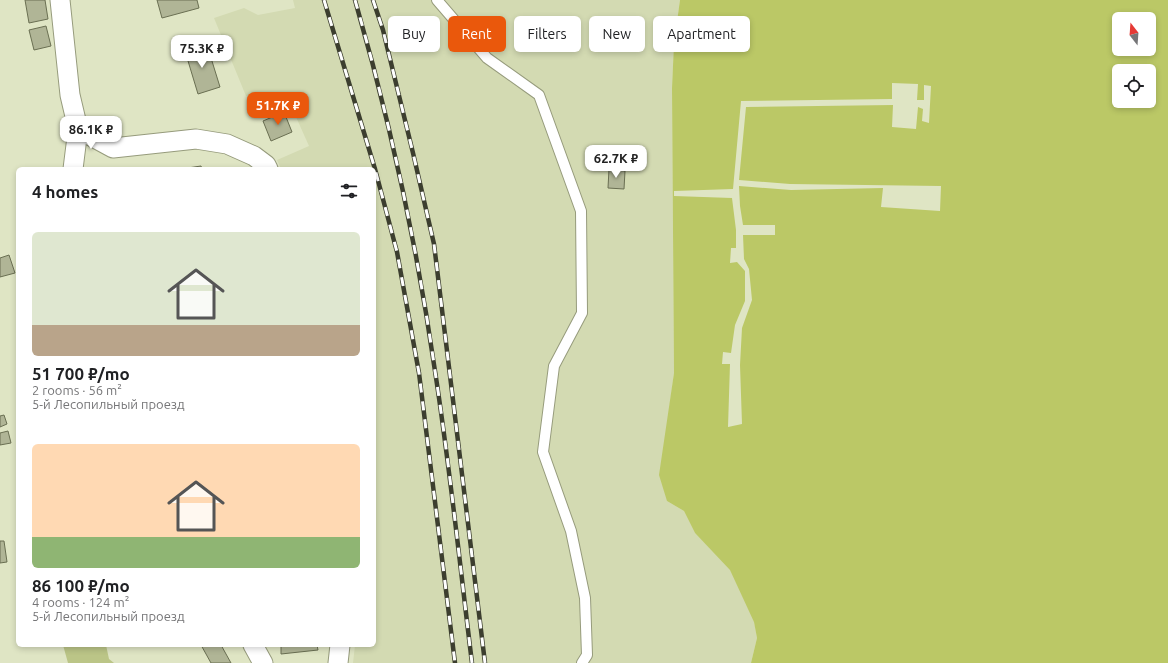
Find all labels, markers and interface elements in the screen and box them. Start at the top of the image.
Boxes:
north arrow [1112,12,1156,56]
map controls [1112,12,1156,108]
chip: Buy [388,16,440,52]
chip: Rent [448,16,506,52]
chip: Filters [514,16,581,52]
chip: New [589,16,645,52]
chip: Apartment [653,16,750,52]
pin: 75.3K ₽ [165,35,239,69]
text: 75.3K ₽ [180,41,224,55]
button: locate [1112,64,1156,108]
pin: 51.7K ₽ [241,92,315,126]
text: 51.7K ₽ [256,98,300,112]
pin: 86.1K ₽ [54,116,128,150]
text: 86.1K ₽ [69,122,113,136]
pin: 62.7K ₽ [579,145,653,179]
text: 62.7K ₽ [594,151,638,165]
icon: filters [338,180,360,202]
text: 4 homes [32,182,98,201]
icon: home [160,258,232,330]
text: 51 700 ₽/mo [32,364,130,383]
text: 2 rooms · 56 m² [32,383,122,397]
text: 5-й Лесопильный проезд [32,397,185,411]
icon: home [160,470,232,542]
text: 86 100 ₽/mo [32,576,130,595]
text: 4 rooms · 124 m² [32,595,129,609]
text: 5-й Лесопильный проезд [32,609,185,623]

